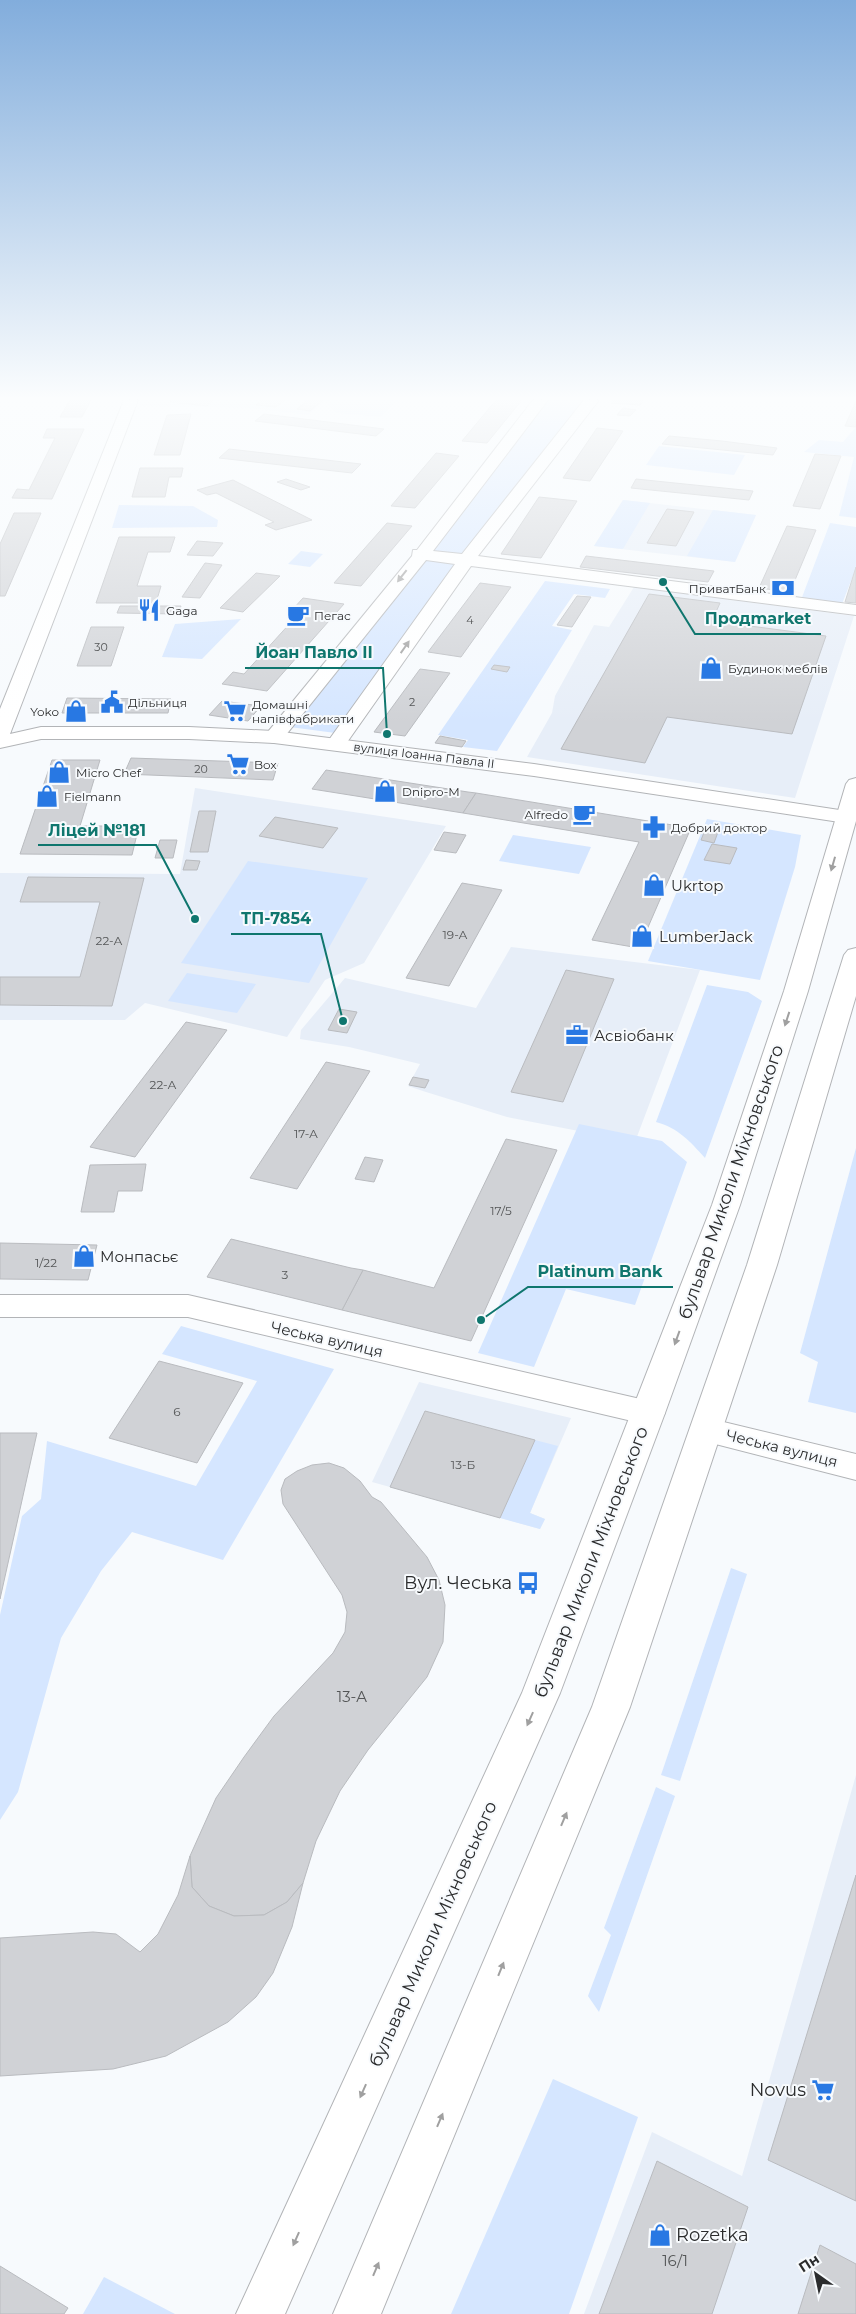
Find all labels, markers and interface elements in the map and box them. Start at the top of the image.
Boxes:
one-way arrow [397,569,408,582]
bank icon: ПриватБанк [770,575,796,601]
place label: ПриватБанк [689,581,766,596]
restaurant icon: Gaga [136,597,162,623]
cafe icon: Пегас [285,602,311,628]
place label: Gaga [166,603,198,618]
callout: Продmarket [695,603,821,634]
place label: Пегас [314,608,351,623]
text: Продmarket [705,609,811,628]
house number: 4 [466,613,474,627]
callout: Йоан Павло II [245,637,383,668]
house number: 30 [94,640,108,654]
one-way arrow [400,640,410,654]
text: Йоан Павло II [255,642,373,662]
shop icon: Будинок меблів [698,655,724,681]
place label: Будинок меблів [728,661,828,676]
public building icon: Дільниця [99,689,125,715]
place label: Дільниця [128,695,187,710]
house number: 2 [409,695,415,709]
place label: Домашні напівфабрикати [252,697,354,726]
shop icon: Yoko [63,698,89,724]
supermarket icon: Домашні напівфабрикати [222,698,248,724]
place label: Yoko [30,704,59,719]
street label: вулиця Іоанна Павла II [353,739,495,771]
supermarket icon: Box [225,751,251,777]
place label: Box [254,757,277,772]
shop icon: Micro Chef [46,759,72,785]
house number: 20 [194,762,208,776]
place label: Micro Chef [76,765,142,780]
shop icon: Dnipro-M [372,778,398,804]
shop icon: Fielmann [34,783,60,809]
place label: Dnipro-M [402,784,460,799]
place label: Fielmann [64,789,121,804]
cafe icon: Alfredo [571,801,597,827]
place label: Alfredo [525,807,568,822]
callout: Ліцей №181 [38,814,156,845]
pharmacy icon: Добрий доктор [641,814,667,840]
place label: Добрий доктор [671,820,767,835]
text: Ліцей №181 [48,821,146,840]
one-way arrow [829,856,837,871]
shop icon: Ukrtop [641,872,667,898]
place label: Ukrtop [671,876,723,895]
callout: ТП-7854 [231,903,321,934]
text: ТП-7854 [241,909,311,928]
shop icon: LumberJack [629,923,655,949]
house number: 19-А [442,927,468,942]
place label: LumberJack [659,927,753,946]
house number: 22-А [96,933,123,948]
one-way arrow [783,1012,790,1027]
office icon: Асвіобанк [564,1022,590,1048]
place label: Асвіобанк [594,1026,674,1045]
street label: бульвар Миколи Міхновського [674,1042,788,1322]
house number: 22-А [150,1077,177,1092]
house number: 17-А [294,1126,318,1141]
house number: 17/5 [490,1203,512,1218]
shop icon: Монпасьє [71,1243,97,1269]
place label: Монпасьє [100,1247,179,1266]
house number: 1/22 [35,1255,57,1270]
callout: Platinum Bank [528,1256,673,1287]
text: Platinum Bank [537,1262,663,1281]
house number: 3 [282,1267,289,1282]
street label: Чеська вулиця [269,1317,385,1361]
one-way arrow [673,1331,680,1346]
house number: 6 [173,1404,181,1419]
street label: бульвар Миколи Міхновського [529,1423,653,1701]
street label: Чеська вулиця [724,1425,840,1471]
house number: 13-Б [451,1457,475,1472]
bus stop icon: Вул. Чеська [515,1570,541,1596]
place label: Вул. Чеська [404,1572,512,1594]
house number: 13-А [337,1687,367,1706]
one-way arrow [525,1712,533,1726]
street label: бульвар Миколи Міхновського [364,1798,502,2070]
one-way arrow [560,1812,568,1826]
one-way arrow [497,1962,505,1976]
supermarket icon: Novus [810,2077,836,2103]
place label: Novus [750,2079,806,2101]
one-way arrow [358,2084,366,2098]
one-way arrow [436,2113,444,2127]
shop icon: Rozetka [647,2222,673,2248]
place label: Rozetka [676,2224,749,2246]
one-way arrow [292,2232,300,2246]
north arrow [791,2249,841,2299]
text: Пн [795,2250,823,2276]
house number: 16/1 [662,2251,688,2270]
one-way arrow [372,2262,380,2276]

